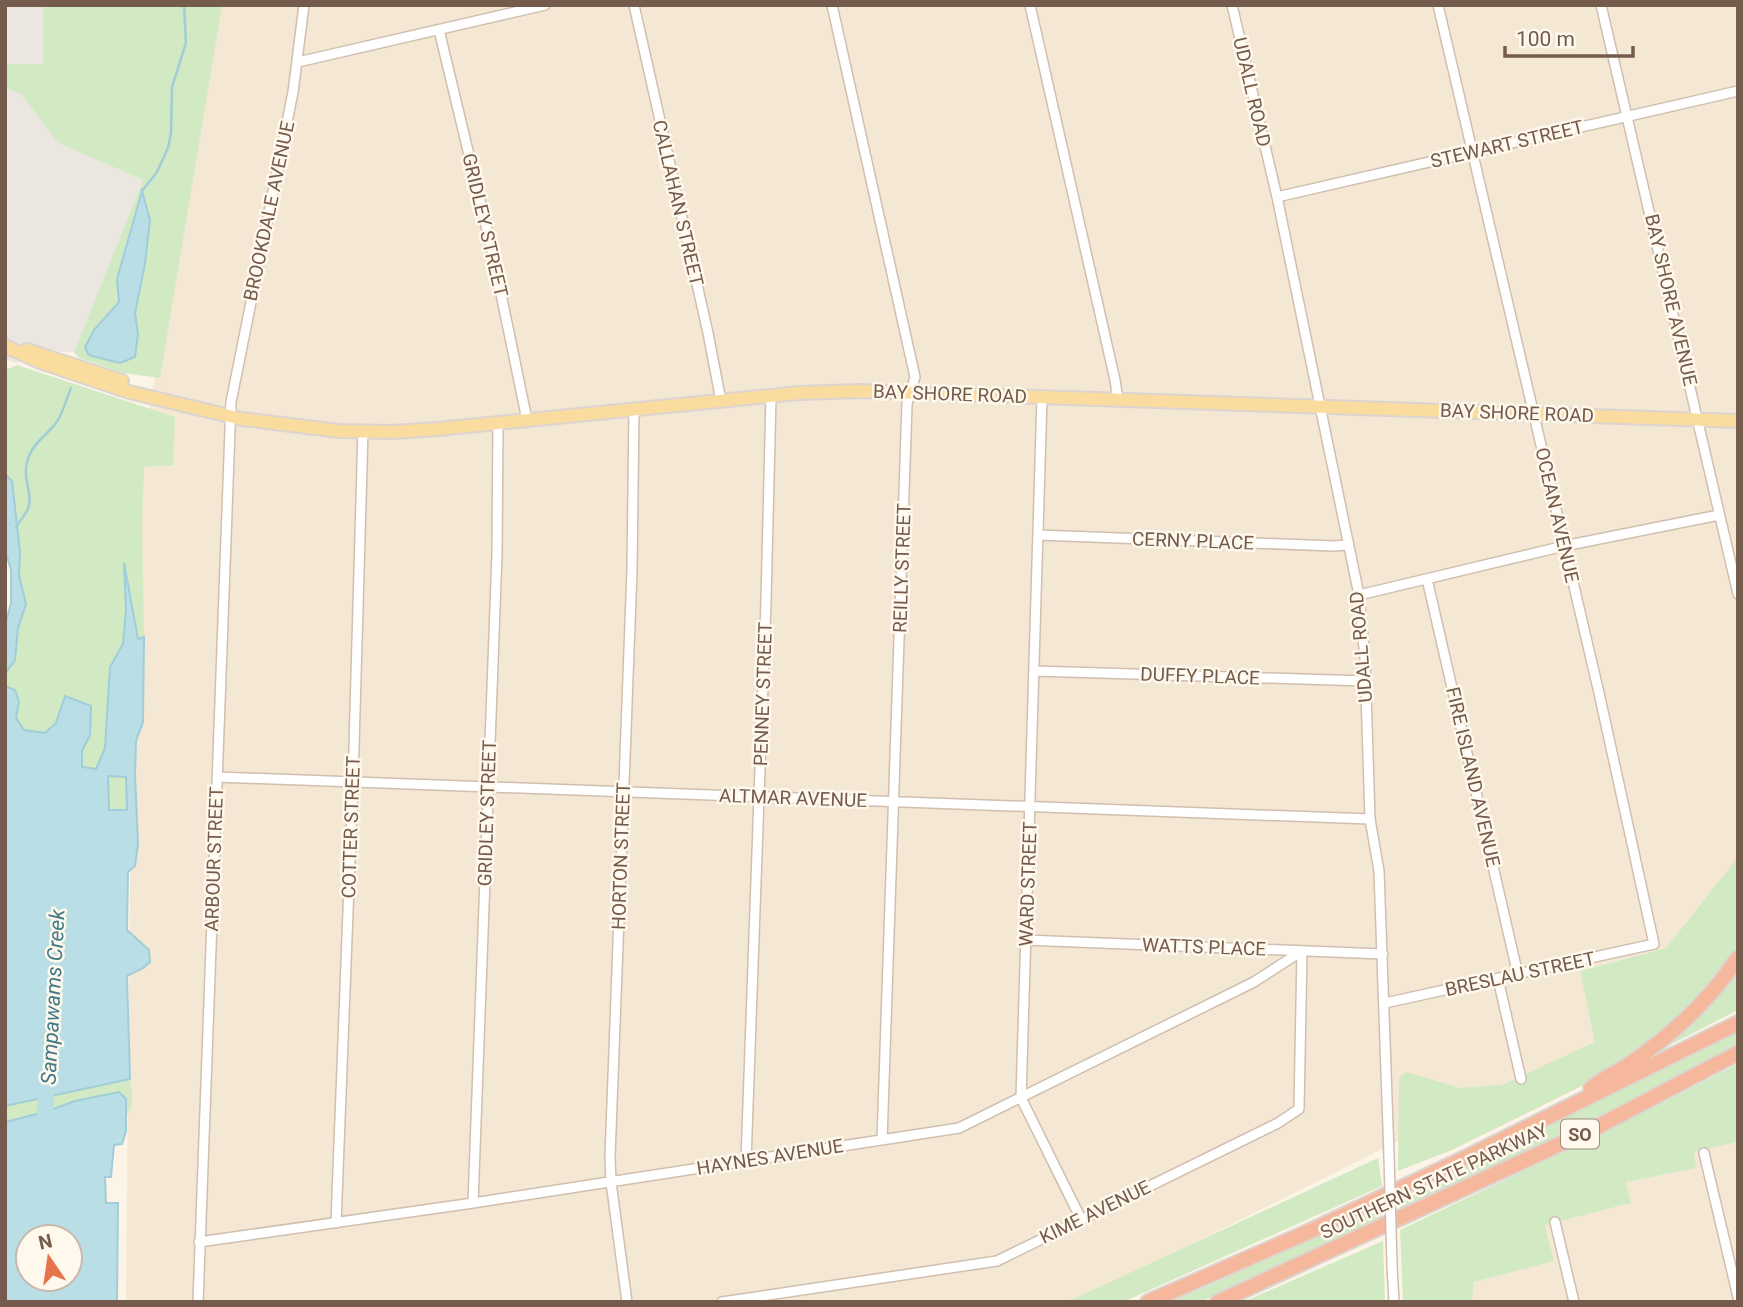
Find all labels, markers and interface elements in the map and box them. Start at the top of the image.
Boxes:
scale bar [1505,14,1633,58]
text: 100 m [1516,27,1575,51]
street label: UDALL ROAD [1228,35,1276,149]
street label: STEWART STREET [1428,115,1586,173]
street label: CALLAHAN STREET [648,118,708,288]
street label: BROOKDALE AVENUE [239,119,299,303]
street label: GRIDLEY STREET [457,151,513,299]
street label: BAY SHORE AVENUE [1640,212,1702,388]
street label: BAY SHORE ROAD [873,380,1027,408]
street label: BAY SHORE ROAD [1440,399,1594,427]
street label: OCEAN AVENUE [1530,445,1584,585]
street label: REILLY STREET [888,503,916,633]
street label: CERNY PLACE [1132,527,1255,555]
street label: UDALL ROAD [1345,590,1377,704]
street label: PENNEY STREET [749,622,777,766]
street label: DUFFY PLACE [1140,662,1260,690]
street label: FIRE ISLAND AVENUE [1441,685,1505,869]
street label: GRIDLEY STREET [473,739,501,887]
street label: COTTER STREET [337,755,365,899]
street label: HORTON STREET [607,782,635,930]
street label: ALTMAR AVENUE [719,784,868,812]
street label: ARBOUR STREET [200,786,228,932]
street label: WARD STREET [1014,821,1042,947]
water label: Sampawams Creek [36,908,70,1085]
street label: WATTS PLACE [1142,933,1267,961]
street label: BRESLAU STREET [1443,947,1597,1001]
street label: SOUTHERN STATE PARKWAY [1317,1118,1552,1244]
road number: SO [1561,1120,1599,1148]
street label: HAYNES AVENUE [695,1134,845,1180]
street label: KIME AVENUE [1036,1175,1154,1249]
north arrow [14,1223,84,1293]
text: N [36,1229,54,1255]

